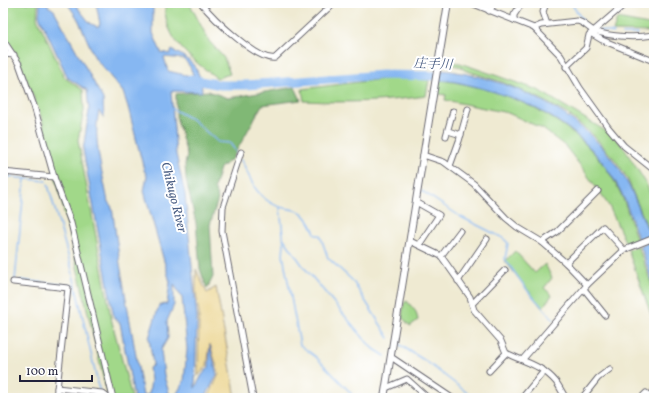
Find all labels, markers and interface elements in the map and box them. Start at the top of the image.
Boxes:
water label: 庄手川 [413,55,455,75]
water label: Chikugo River [156,160,191,235]
scale bar [20,357,92,383]
text: 100 m [26,364,59,380]

